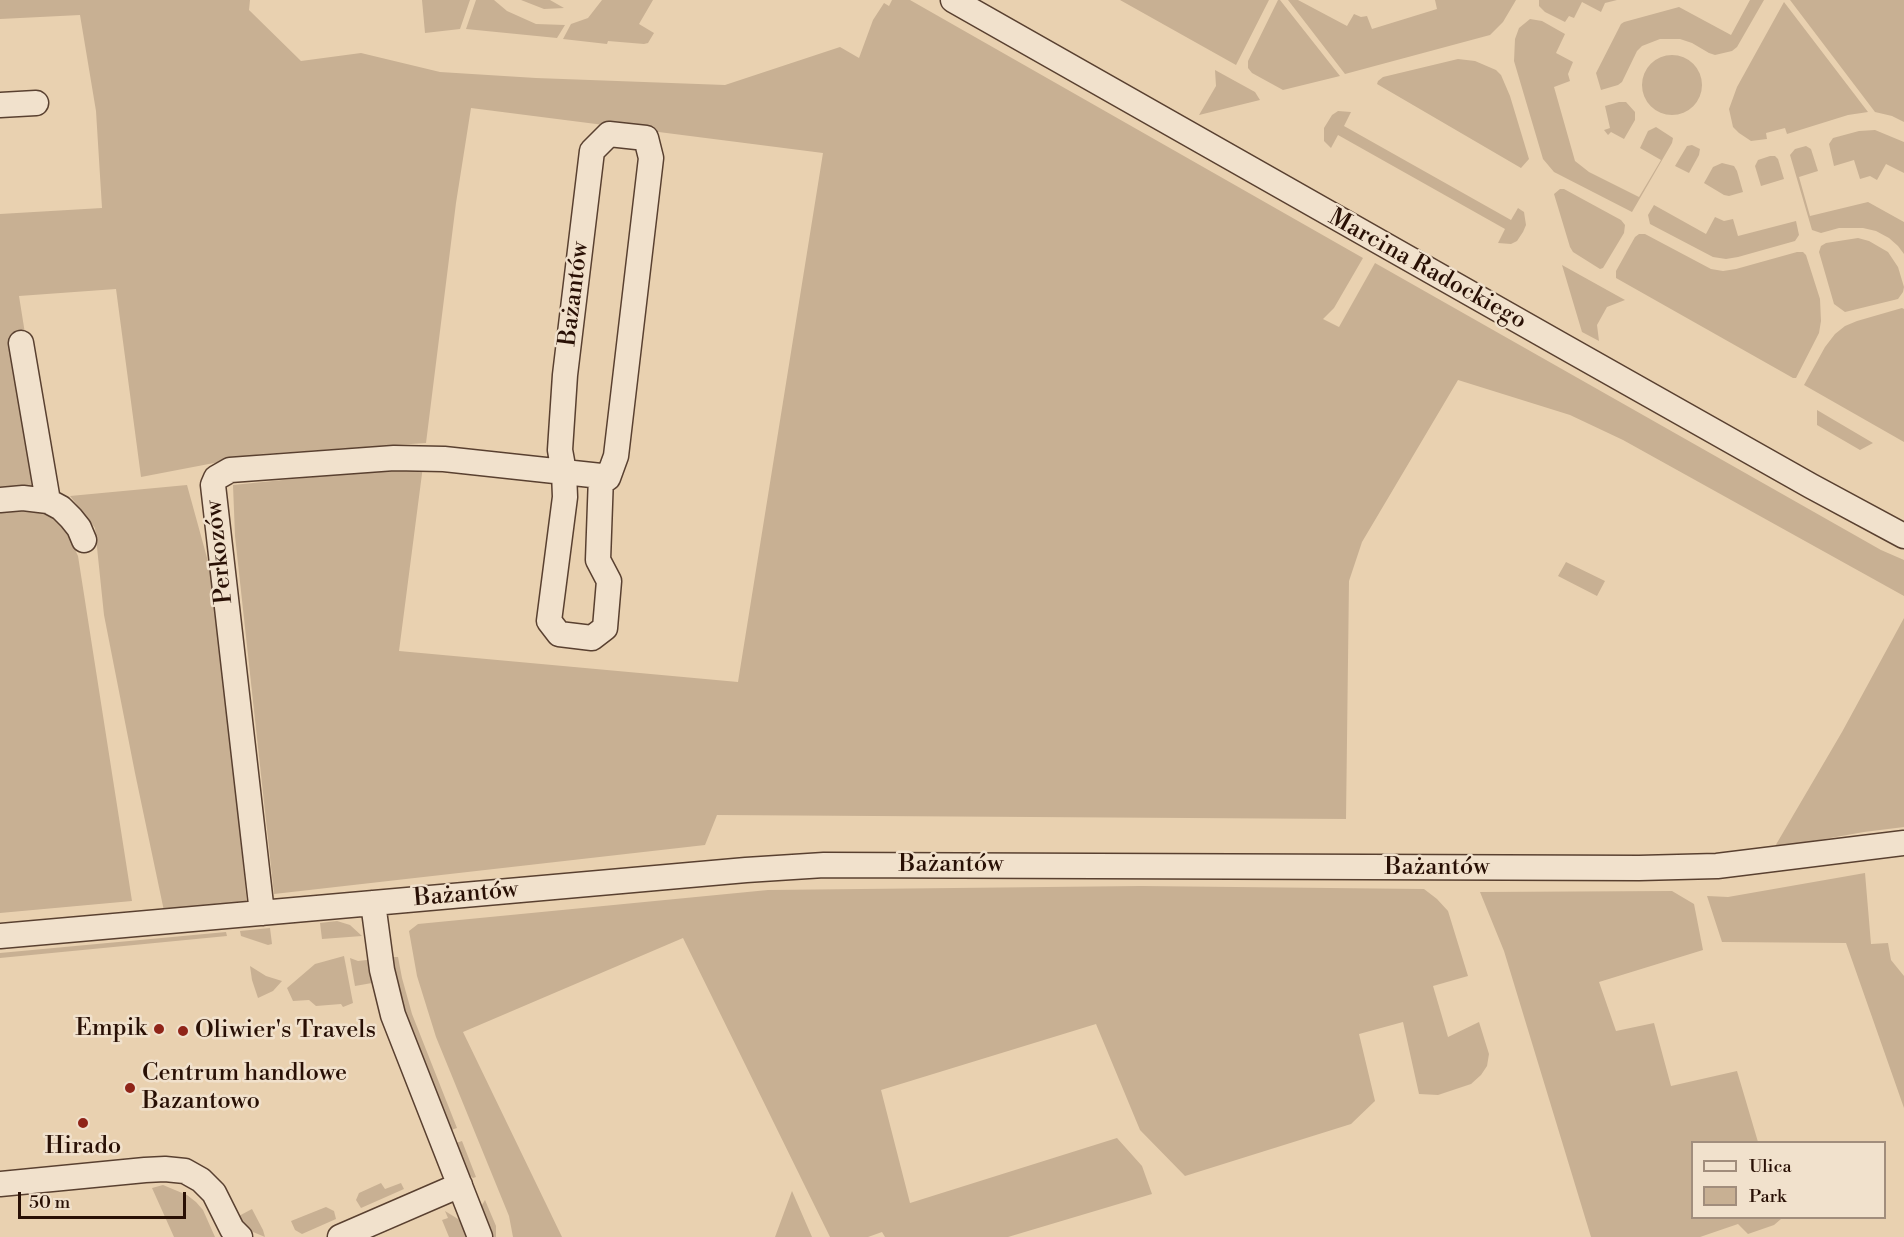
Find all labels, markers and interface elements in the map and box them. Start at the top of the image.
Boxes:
street label: Marcina Radockiego [1323,204,1531,336]
street label: Bażantów [554,240,596,348]
street label: Perkozów [200,499,240,605]
street label: Bażantów [899,851,1003,879]
street label: Bażantów [1385,854,1489,882]
street label: Bażantów [413,876,519,914]
place label: Empik [75,1015,147,1043]
place label: Oliwier's Travels [195,1017,376,1045]
marker: Empik [152,1022,166,1036]
marker: Oliwier's Travels [176,1024,190,1038]
place label: Centrum handlowe Bazantowo [142,1060,347,1116]
marker: Centrum handlowe Bazantowo [123,1081,137,1095]
marker: Hirado [76,1116,90,1130]
place label: Hirado [45,1133,121,1161]
legend [1691,1141,1886,1219]
text: Ulica [1749,1155,1792,1178]
scale bar [21,1180,189,1218]
text: Park [1749,1185,1786,1208]
text: 50 m [29,1191,70,1214]

